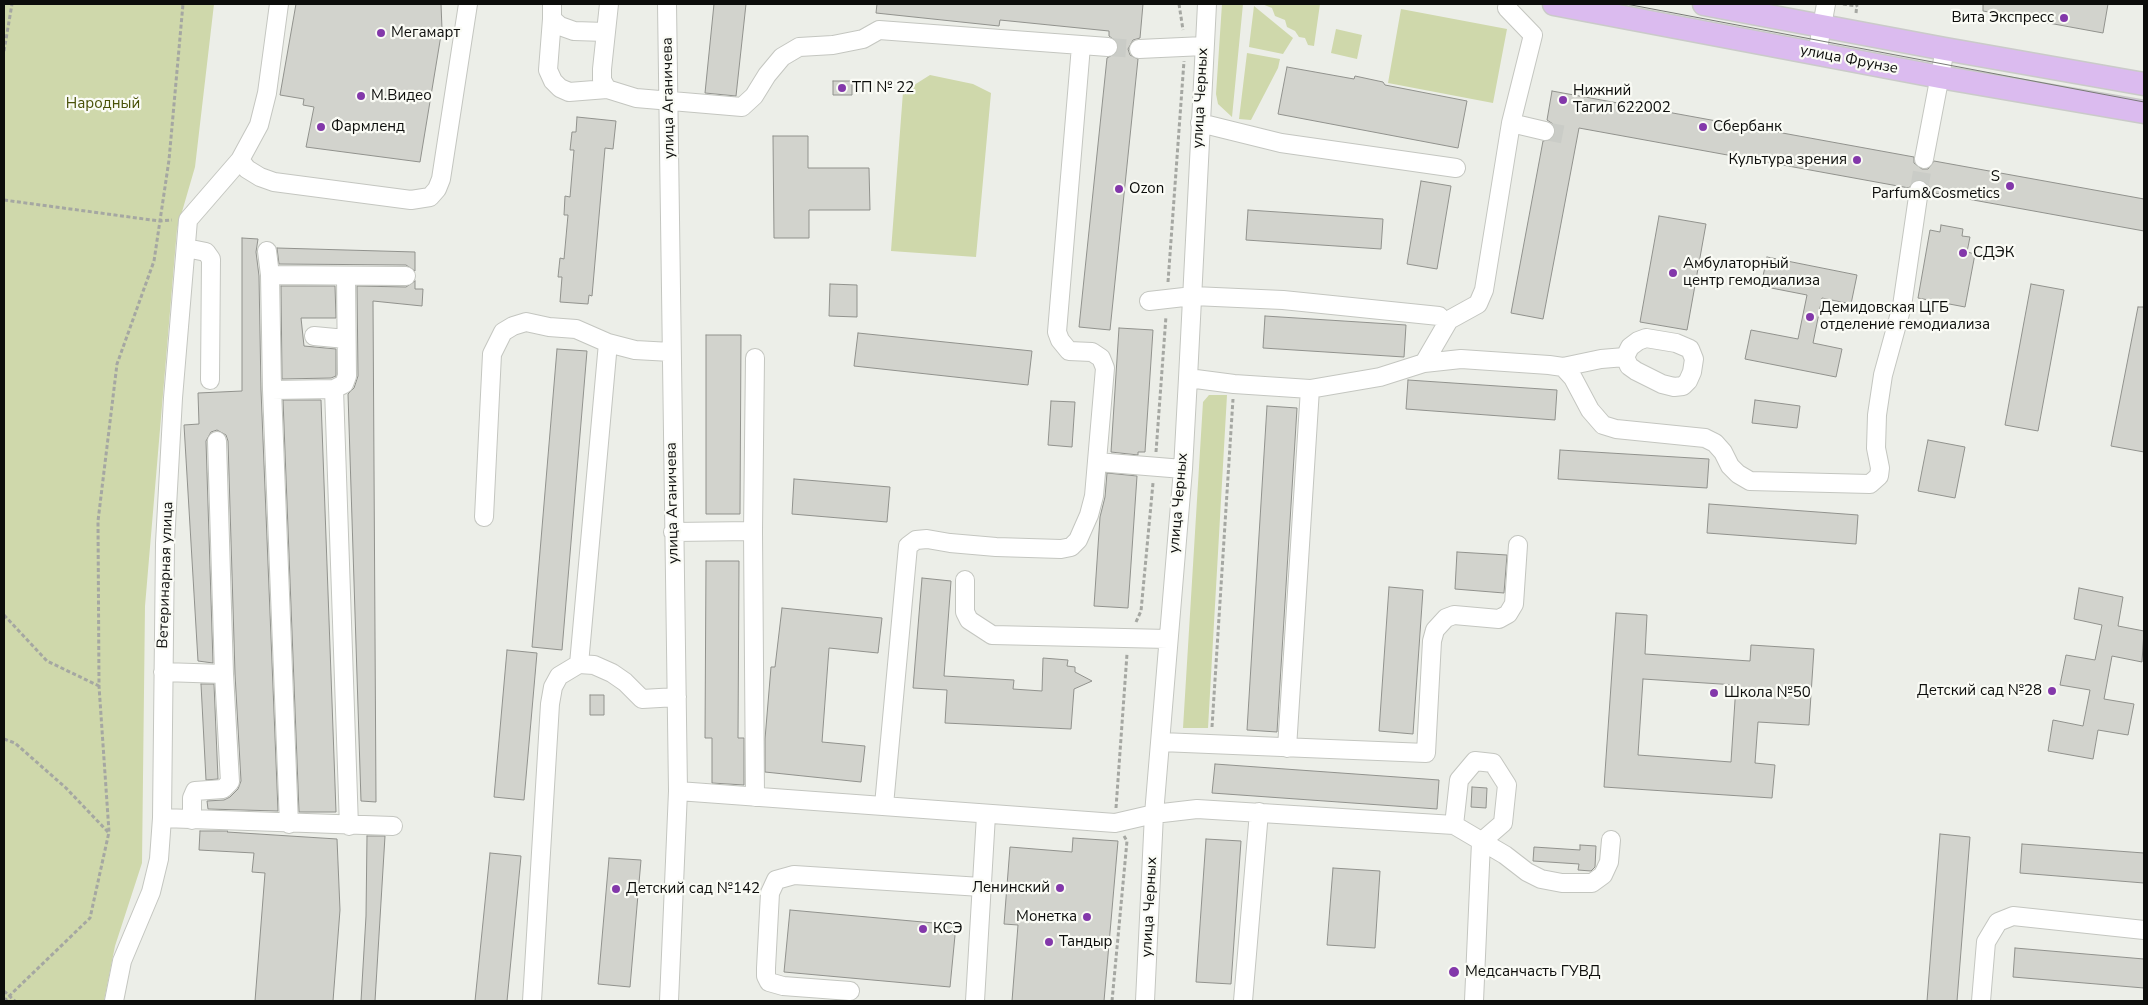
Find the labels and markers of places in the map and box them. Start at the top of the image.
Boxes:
place label: Вита Экспресс [1951,9,2054,27]
marker: Вита Экспресс [2058,12,2070,24]
place label: Мегамарт [391,24,460,42]
marker: Мегамарт [375,27,387,39]
place label: ТП № 22 [852,79,914,97]
marker: ТП № 22 [836,82,848,94]
place label: Нижний Тагил 622002 [1573,82,1671,117]
place label: М.Видео [371,87,432,105]
marker: М.Видео [355,90,367,102]
marker: Нижний Тагил 622002 [1557,94,1569,106]
place label: Фармленд [331,118,405,136]
place label: Сбербанк [1713,118,1782,136]
marker: Фармленд [315,121,327,133]
marker: Сбербанк [1697,121,1709,133]
place label: Культура зрения [1729,151,1847,169]
marker: Культура зрения [1851,154,1863,166]
place label: S Parfum&Cosmetics [1872,168,2000,203]
place label: Ozon [1129,180,1164,198]
marker: S Parfum&Cosmetics [2004,180,2016,192]
marker: Ozon [1113,183,1125,195]
place label: СДЭК [1973,244,2014,262]
marker: СДЭК [1957,247,1969,259]
place label: Амбулаторный центр гемодиализа [1683,255,1820,290]
marker: Амбулаторный центр гемодиализа [1667,267,1679,279]
place label: Демидовская ЦГБ отделение гемодиализа [1820,299,1990,334]
marker: Демидовская ЦГБ отделение гемодиализа [1804,311,1816,323]
place label: Детский сад №28 [1917,682,2042,700]
place label: Школа №50 [1724,684,1811,702]
marker: Детский сад №28 [2046,685,2058,697]
marker: Школа №50 [1708,687,1720,699]
place label: Ленинский [972,879,1050,897]
place label: Детский сад №142 [626,880,760,898]
marker: Ленинский [1054,882,1066,894]
marker: Детский сад №142 [610,883,622,895]
place label: Монетка [1016,908,1077,926]
marker: Монетка [1081,911,1093,923]
place label: КСЭ [933,920,963,938]
marker: КСЭ [917,923,929,935]
place label: Тандыр [1059,933,1112,951]
marker: Тандыр [1043,936,1055,948]
place label: Медсанчасть ГУВД [1465,963,1600,981]
marker: Медсанчасть ГУВД [1447,965,1461,979]

